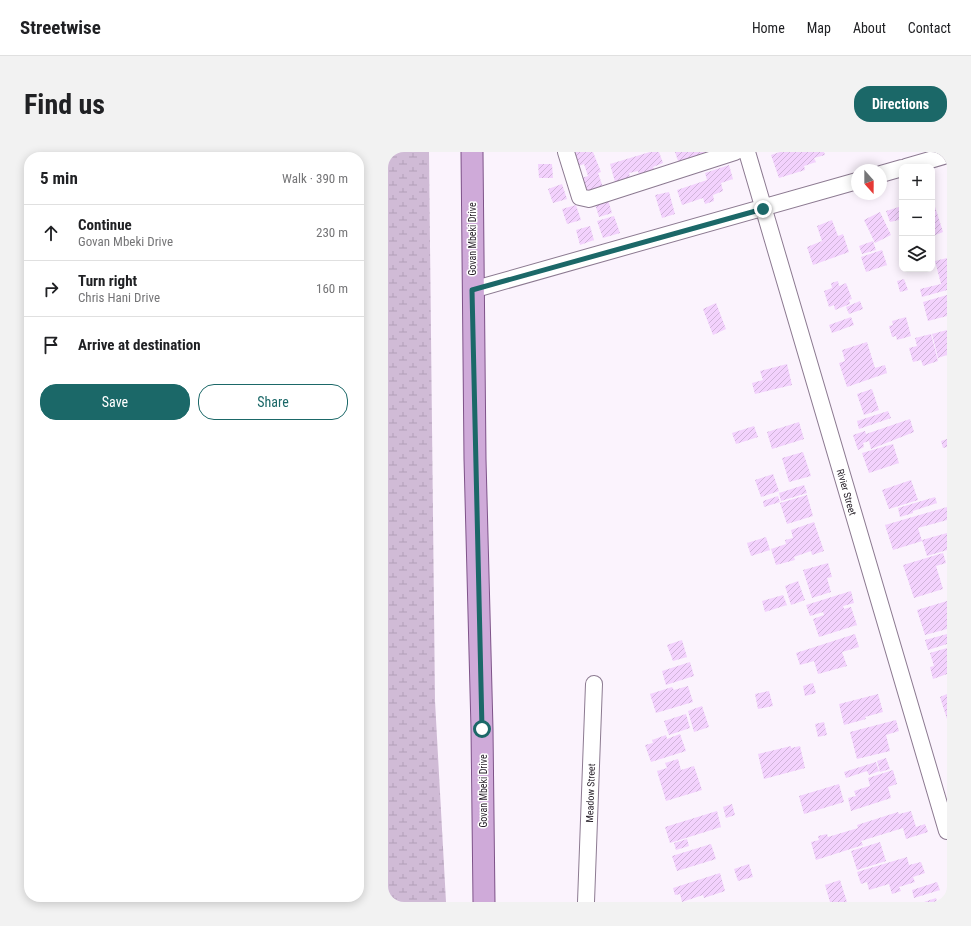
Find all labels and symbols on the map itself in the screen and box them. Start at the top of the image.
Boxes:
north arrow [851,164,887,200]
route end [754,200,772,218]
street label: Govan Mbeki Drive [467,202,478,276]
street label: Rivier Street [835,468,858,517]
route start [473,720,491,738]
street label: Govan Mbeki Drive [478,754,489,828]
street label: Meadow Street [584,763,597,823]

